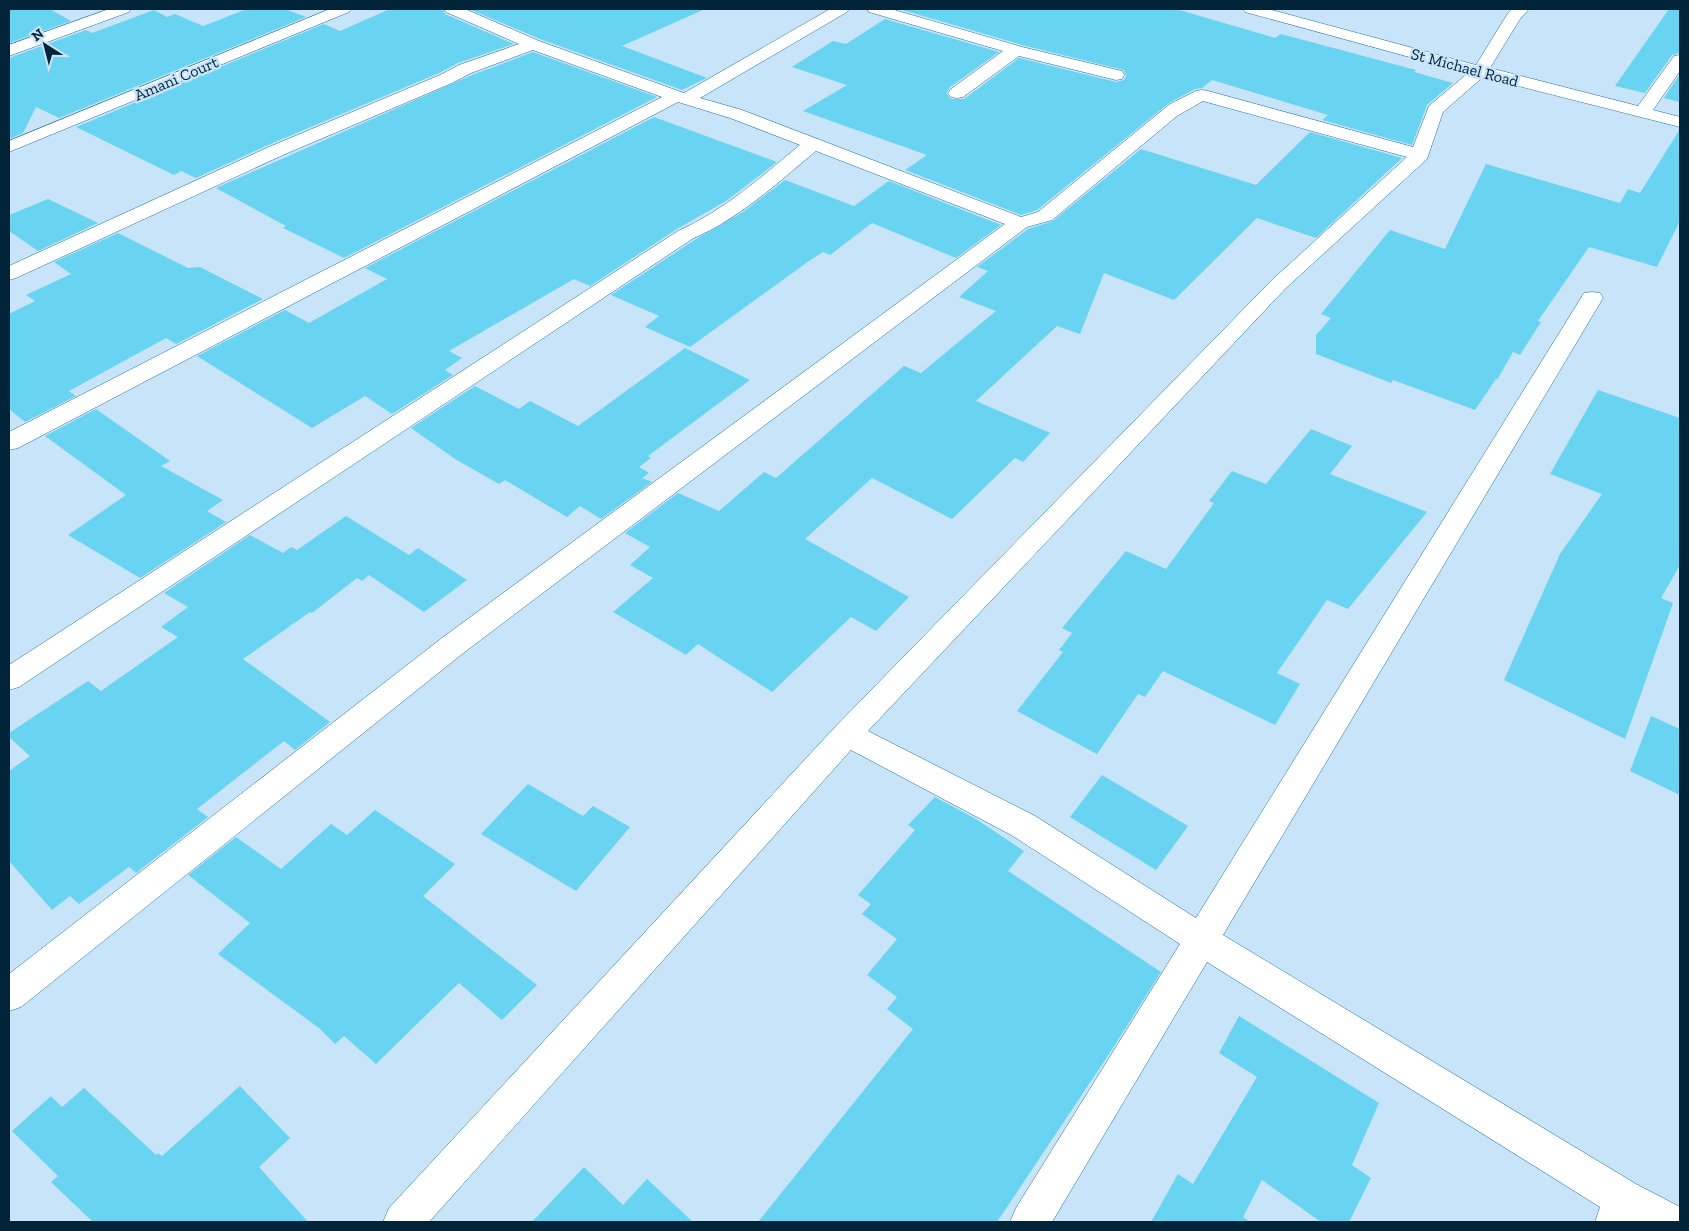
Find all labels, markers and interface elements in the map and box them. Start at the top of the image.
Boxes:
north arrow [20,20,70,70]
text: N [28,25,47,45]
street label: St Michael Road [1409,44,1521,91]
street label: Amani Court [131,52,221,105]

